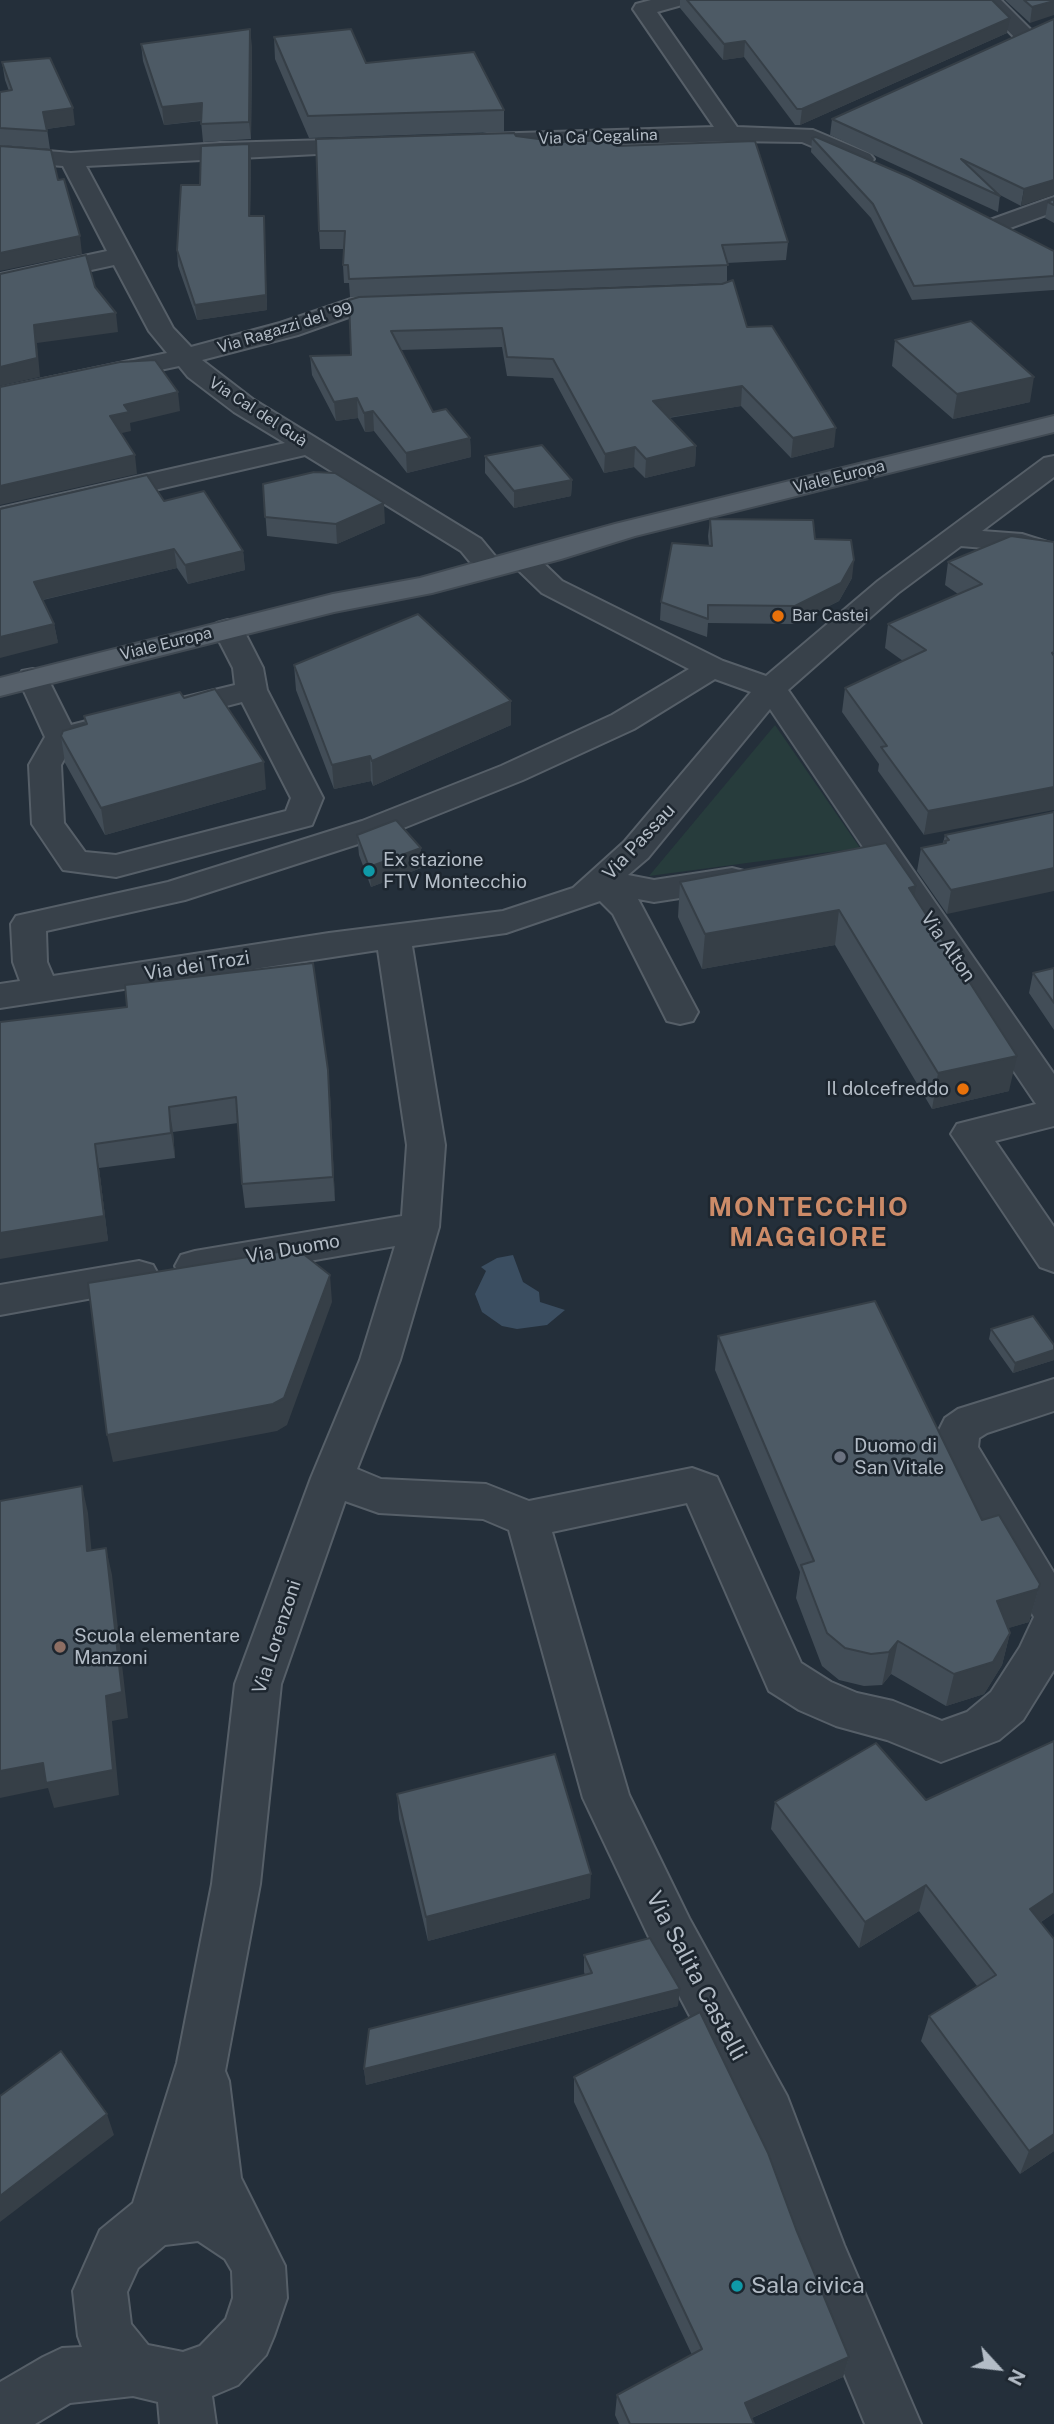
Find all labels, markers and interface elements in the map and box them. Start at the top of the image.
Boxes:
street label: Via Ca' Cegalina [538,125,658,149]
street label: Via Ragazzi del '99 [215,298,355,358]
street label: Via Cal del Guà [205,373,311,451]
street label: Viale Europa [791,456,887,498]
place label: Bar Castei [792,606,868,626]
marker: Bar Castei [770,608,786,624]
street label: Viale Europa [118,623,214,665]
street label: Via Passau [598,799,680,885]
place label: Ex stazione FTV Montecchio [383,849,527,893]
marker: Ex stazione FTV Montecchio [361,863,377,879]
street label: Via Alton [916,908,980,986]
street label: Via dei Trozi [143,946,251,986]
place label: Il dolcefreddo [826,1078,949,1100]
marker: Il dolcefreddo [955,1081,971,1097]
district label: MONTECCHIO MAGGIORE [709,1192,909,1254]
street label: Via Duomo [244,1230,342,1268]
place label: Duomo di San Vitale [854,1435,944,1479]
marker: Duomo di San Vitale [832,1449,848,1465]
street label: Via Lorenzoni [248,1577,306,1697]
place label: Scuola elementare Manzoni [74,1625,240,1669]
marker: Scuola elementare Manzoni [52,1639,68,1655]
street label: Via Salita Castelli [640,1887,752,2065]
place label: Sala civica [751,2272,865,2300]
marker: Sala civica [729,2278,745,2294]
north arrow [963,2333,1033,2403]
text: N [1004,2366,1030,2389]

